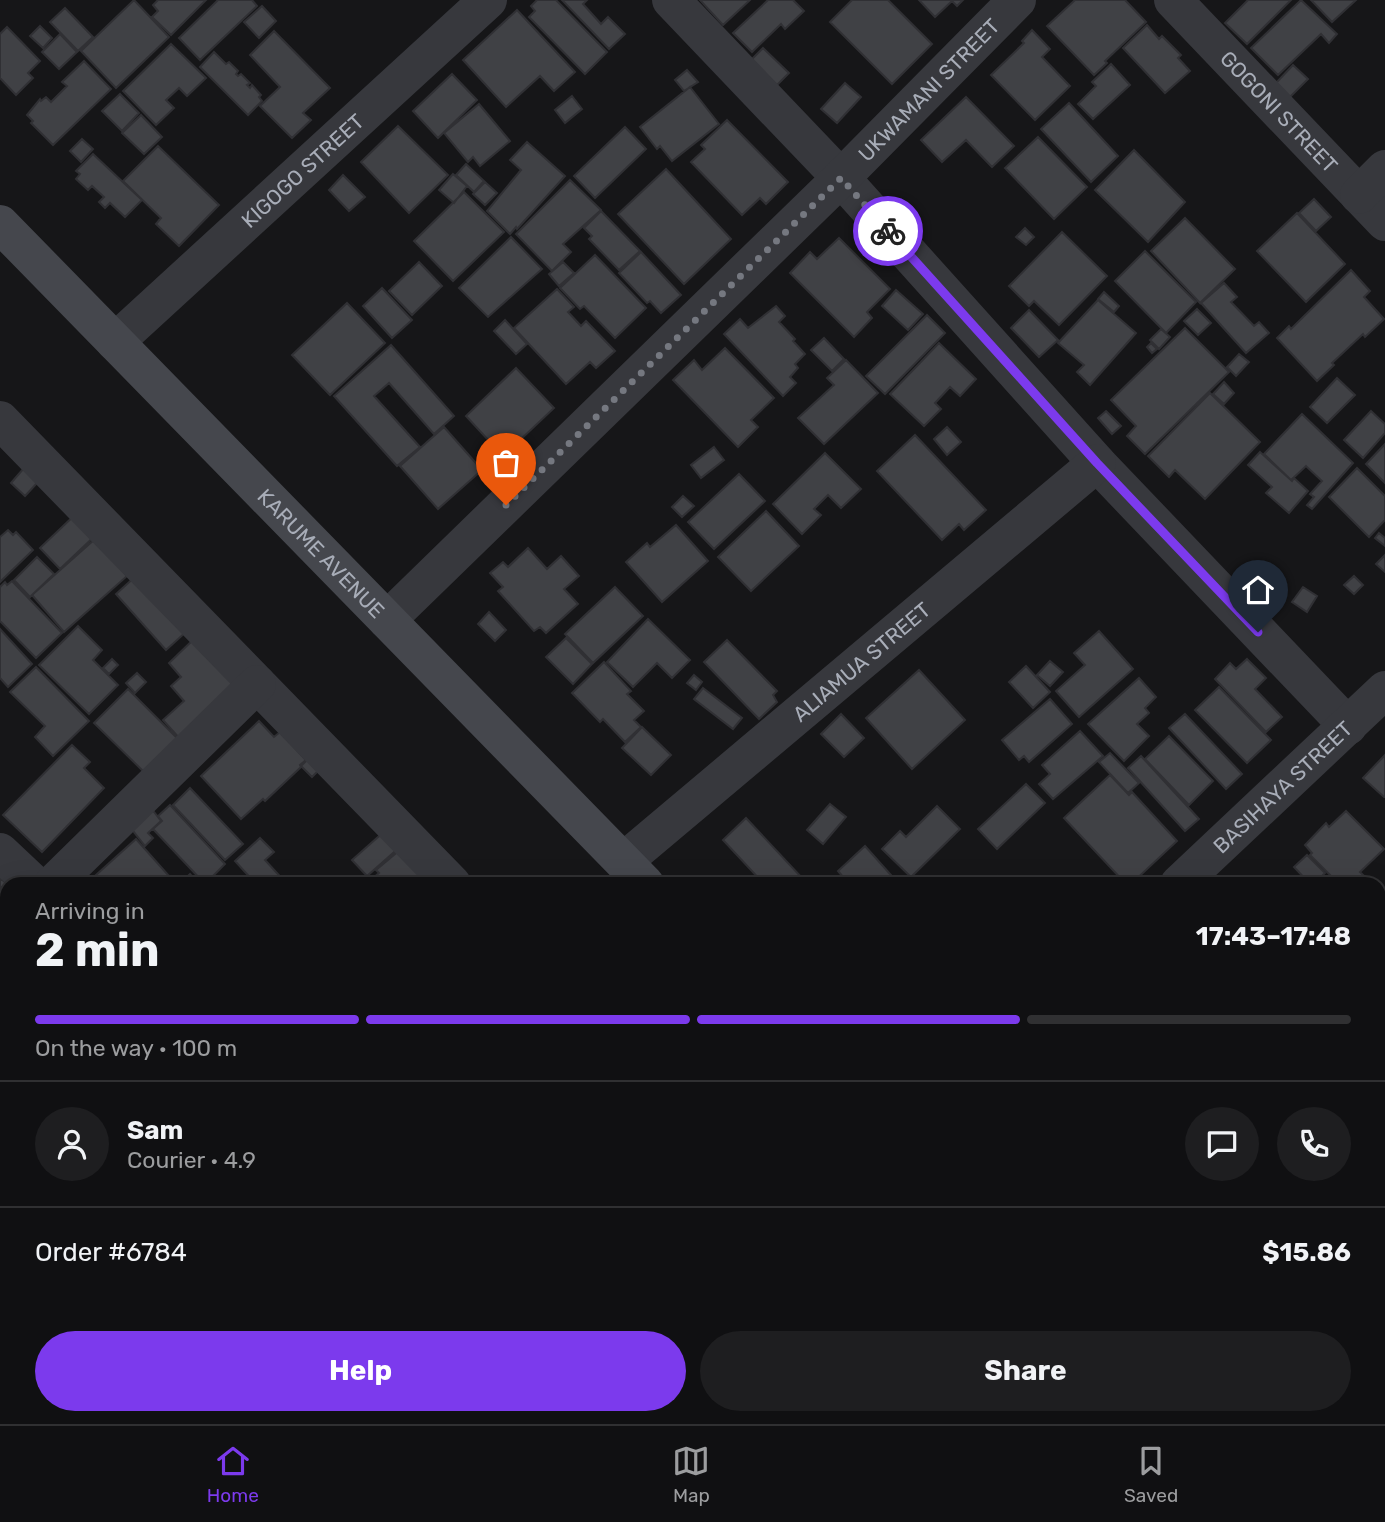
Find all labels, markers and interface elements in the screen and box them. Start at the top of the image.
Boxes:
street label: UKWAMANI STREET [853,13,1004,166]
street label: GOGONI STREET [1215,45,1343,178]
street label: KIGOGO STREET [236,108,369,233]
courier [853,196,923,266]
icon: bike [869,212,907,250]
pin [476,433,536,505]
icon: bag [487,444,525,482]
street label: KARUME AVENUE [253,483,390,623]
pin [1228,560,1288,632]
icon: home [1239,571,1277,609]
street label: ALIAMUA STREET [787,596,935,726]
street label: BASIHAYA STREET [1208,715,1357,858]
text: Arriving in [35,897,145,925]
text: 17:43–17:48 [1196,921,1351,952]
text: 2 min [35,923,160,978]
text: On the way · 100 m [35,1034,237,1062]
button: person [35,1107,109,1181]
button: chat [1185,1107,1259,1181]
button: phone [1277,1107,1351,1181]
text: Sam [127,1115,183,1146]
text: Courier · 4.9 [127,1146,256,1174]
text: Order #6784 [35,1237,187,1268]
text: $15.86 [1262,1237,1351,1268]
button: Help [35,1331,686,1411]
button: Share [700,1331,1351,1411]
tab: Home [207,1442,259,1507]
tab: Map [672,1442,710,1507]
tab: Saved [1124,1442,1178,1507]

